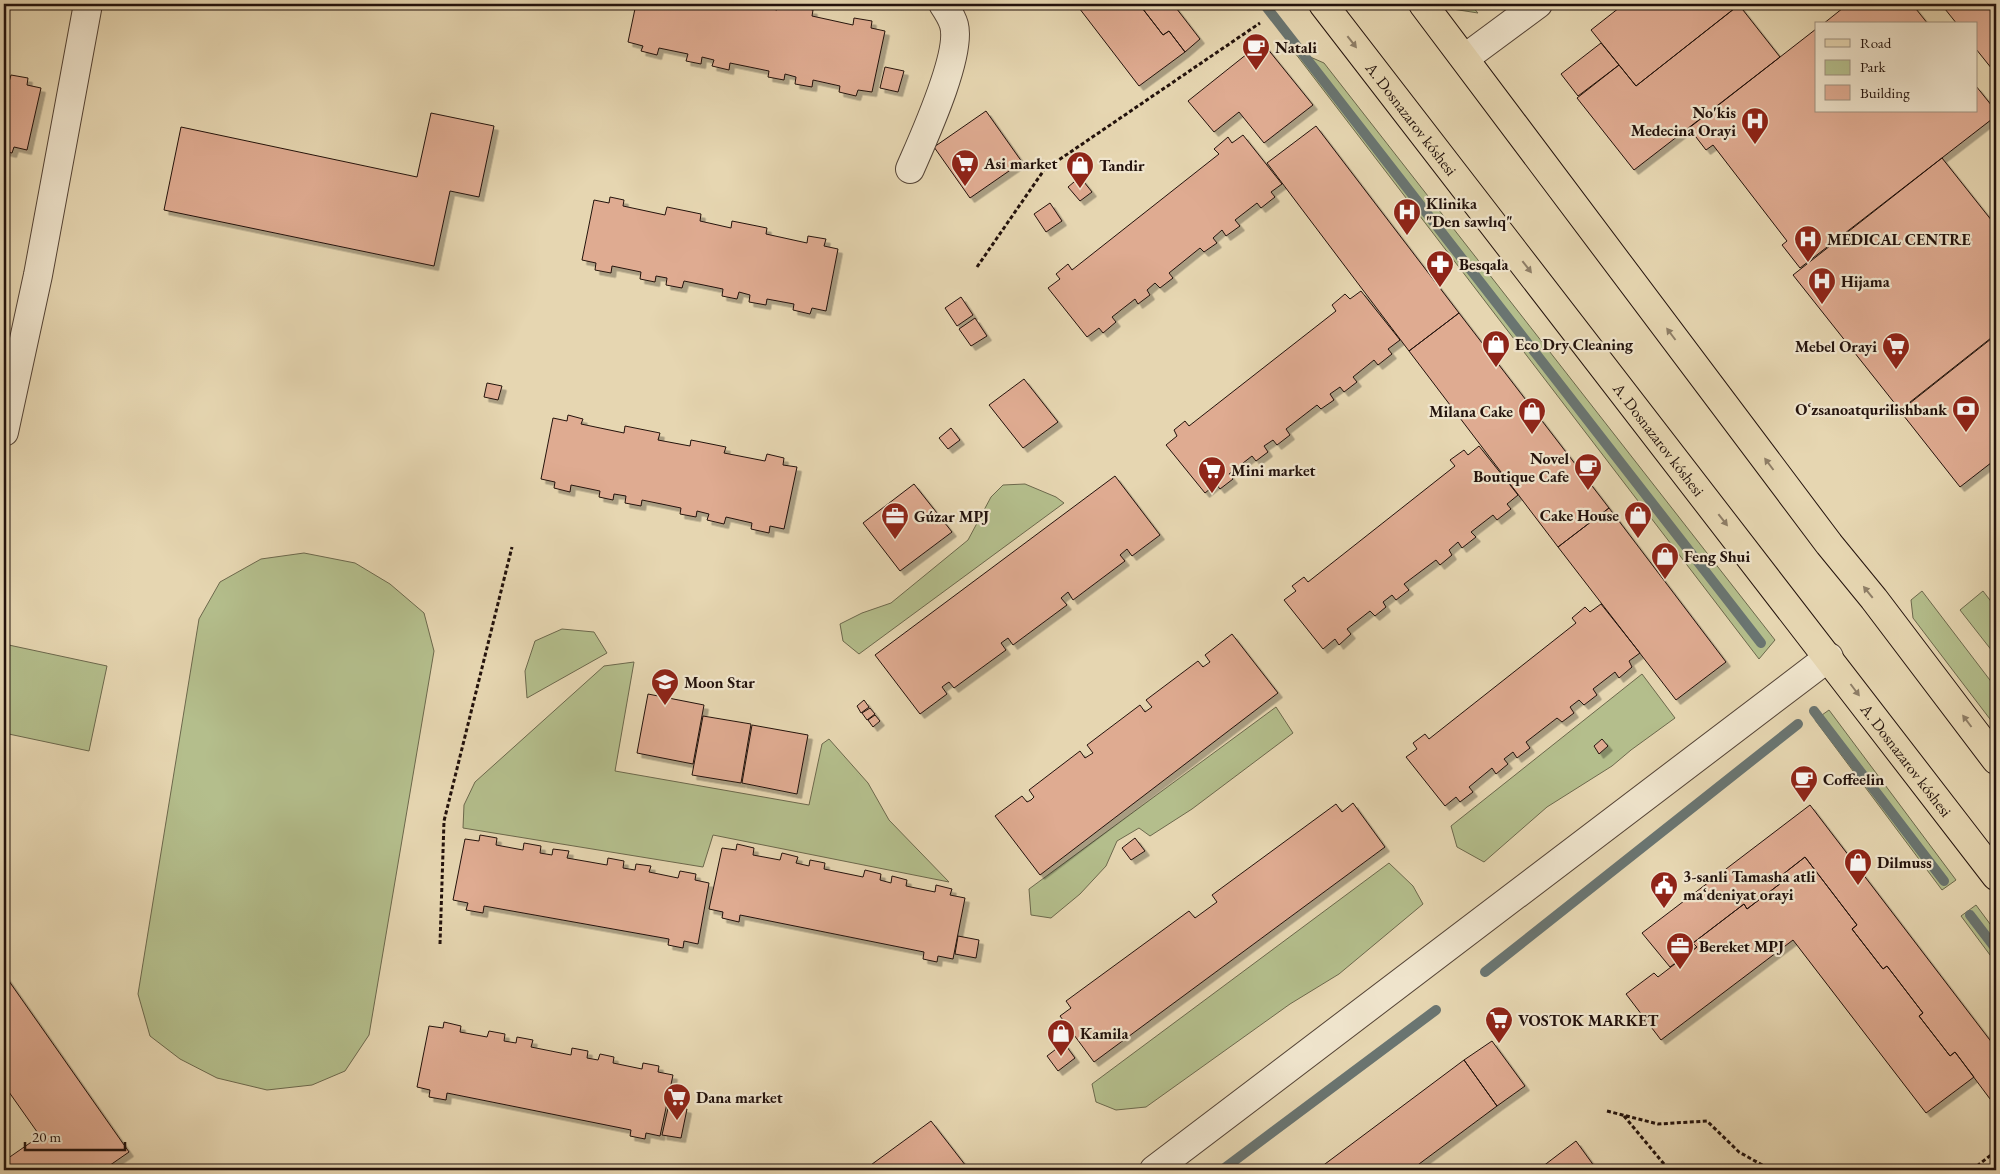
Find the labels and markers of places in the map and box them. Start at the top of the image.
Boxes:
cafe icon: Natali [1241,32,1271,71]
place label: Natali [1275,37,1317,58]
place label: No'kis Medecina Orayi [1631,102,1736,141]
hospital icon: No'kis Medecina Orayi [1740,106,1770,145]
supermarket icon: Asi market [950,148,980,187]
shop icon: Tandir [1065,150,1095,189]
place label: Asi market [983,153,1057,174]
place label: Tandir [1099,155,1145,176]
place label: Klinika "Den sawlıq" [1426,193,1513,232]
hospital icon: Klinika "Den sawlıq" [1392,197,1422,236]
hospital icon: MEDICAL CENTRE [1793,224,1823,263]
place label: MEDICAL CENTRE [1827,229,1971,250]
pharmacy icon: Besqala [1425,249,1455,288]
place label: Besqala [1459,254,1509,275]
hospital icon: Hijama [1807,266,1837,305]
place label: Hijama [1841,271,1891,292]
shop icon: Eco Dry Cleaning [1481,329,1511,368]
supermarket icon: Mebel Orayi [1881,331,1911,370]
place label: Eco Dry Cleaning [1515,334,1634,355]
place label: Mebel Orayi [1795,336,1877,357]
bank icon: Oʻzsanoatqurilishbank [1951,394,1981,433]
shop icon: Milana Cake [1517,396,1547,435]
place label: Oʻzsanoatqurilishbank [1795,399,1947,420]
place label: Milana Cake [1429,401,1513,422]
place label: Novel Boutique Cafe [1473,448,1569,487]
cafe icon: Novel Boutique Cafe [1573,452,1603,491]
supermarket icon: Mini market [1197,455,1227,494]
place label: Mini market [1231,460,1316,481]
shop icon: Cake House [1623,500,1653,539]
office icon: Gúzar MPJ [880,501,910,540]
place label: Cake House [1540,505,1619,526]
place label: Gúzar MPJ [914,506,989,527]
shop icon: Feng Shui [1650,541,1680,580]
place label: Feng Shui [1684,546,1750,567]
school or university icon: Moon Star [650,667,680,706]
place label: Moon Star [684,672,755,693]
cafe icon: Coffeelin [1789,764,1819,803]
place label: Coffeelin [1823,769,1884,790]
shop icon: Dilmuss [1843,847,1873,886]
place label: Dilmuss [1877,852,1932,873]
place label: 3-sanli Tamasha atli maʻdeniyat orayi [1683,866,1816,905]
public building icon: 3-sanli Tamasha atli maʻdeniyat orayi [1649,870,1679,909]
office icon: Bereket MPJ [1665,931,1695,970]
place label: Bereket MPJ [1699,936,1784,957]
supermarket icon: VOSTOK MARKET [1484,1005,1514,1044]
place label: VOSTOK MARKET [1518,1010,1659,1031]
shop icon: Kamila [1046,1018,1076,1057]
place label: Kamila [1080,1023,1129,1044]
supermarket icon: Dana market [662,1082,692,1121]
place label: Dana market [696,1087,783,1108]

